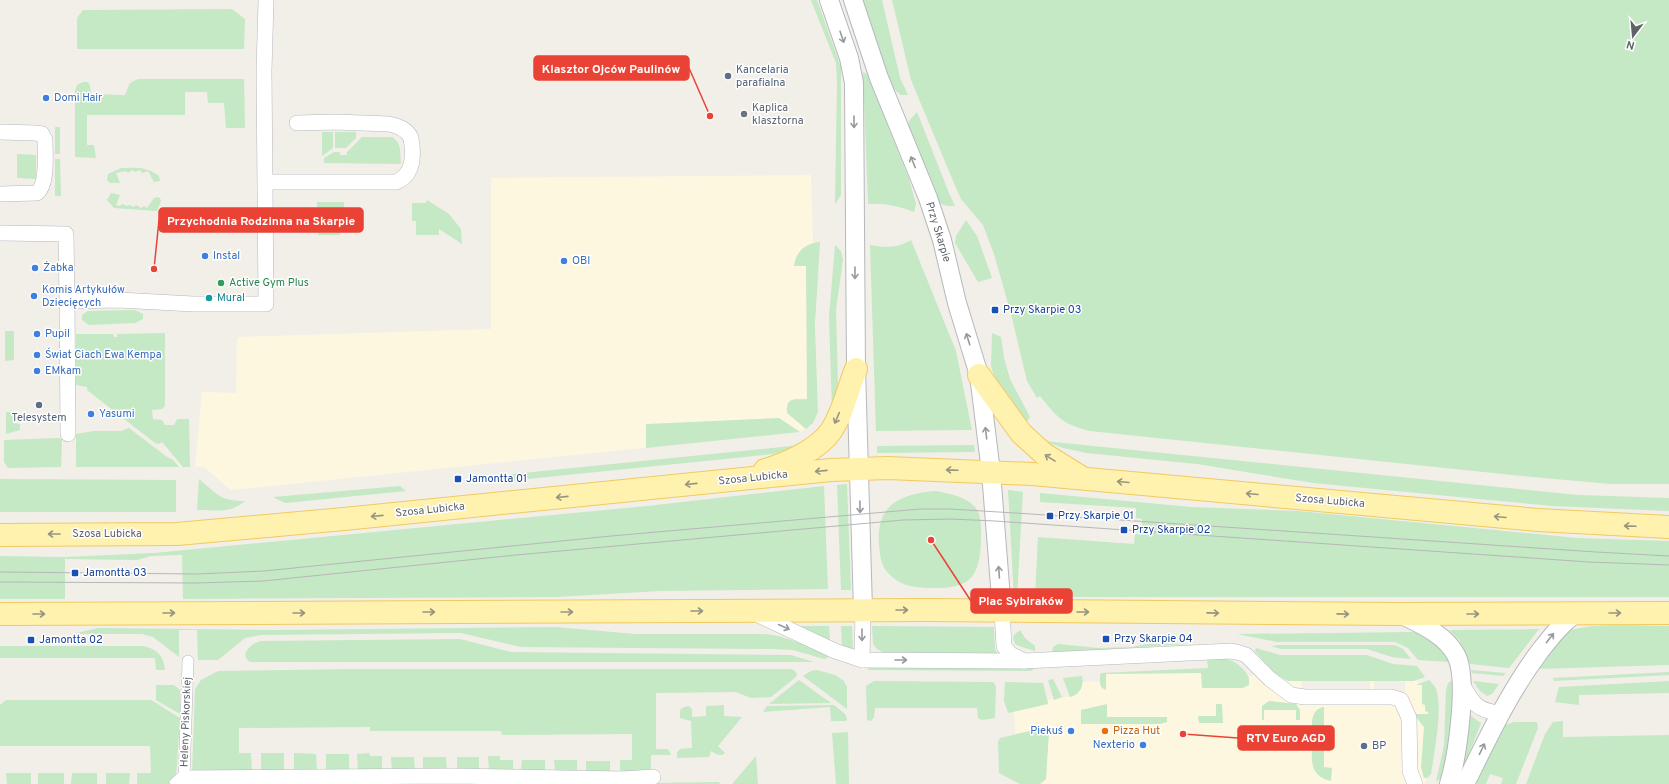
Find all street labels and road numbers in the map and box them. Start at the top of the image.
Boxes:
street label: Przy Skarpie [922,200,954,264]
street label: Szosa Lubicka [718,467,789,489]
street label: Szosa Lubicka [1295,491,1366,511]
street label: Szosa Lubicka [395,499,466,521]
street label: Szosa Lubicka [72,527,142,541]
street label: Heleny Piskorskiej [177,677,195,767]

